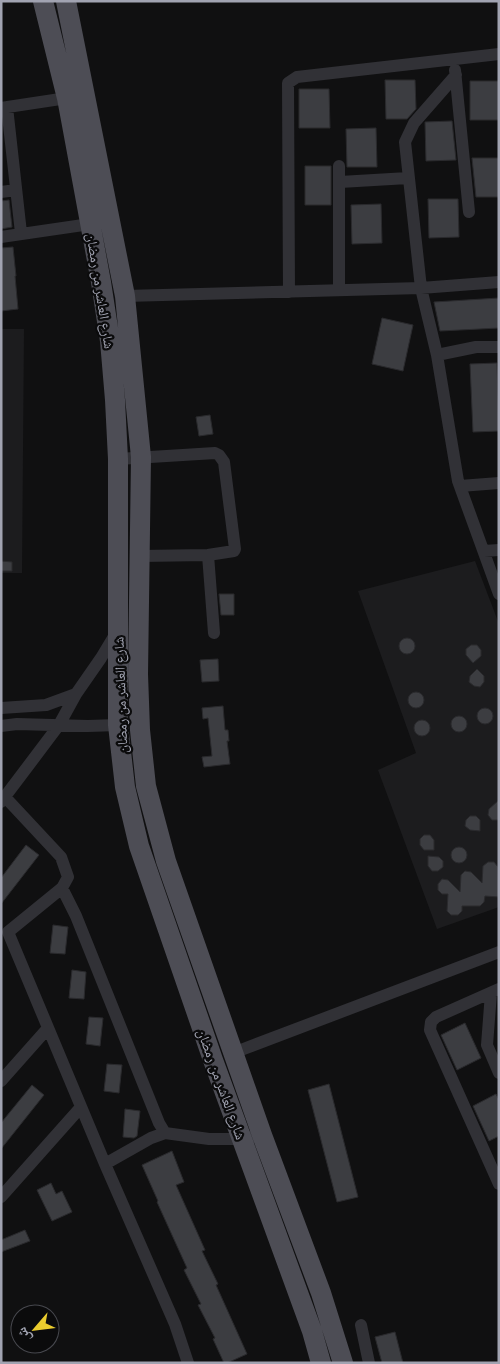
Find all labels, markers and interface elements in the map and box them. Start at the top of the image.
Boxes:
street label: شارع العاشر من رمضان [82,232,119,350]
street label: شارع العاشر من رمضان [109,636,133,754]
street label: شارع العاشر من رمضان [192,1026,250,1142]
north arrow [10,1304,60,1354]
text: ش [12,1324,35,1346]

